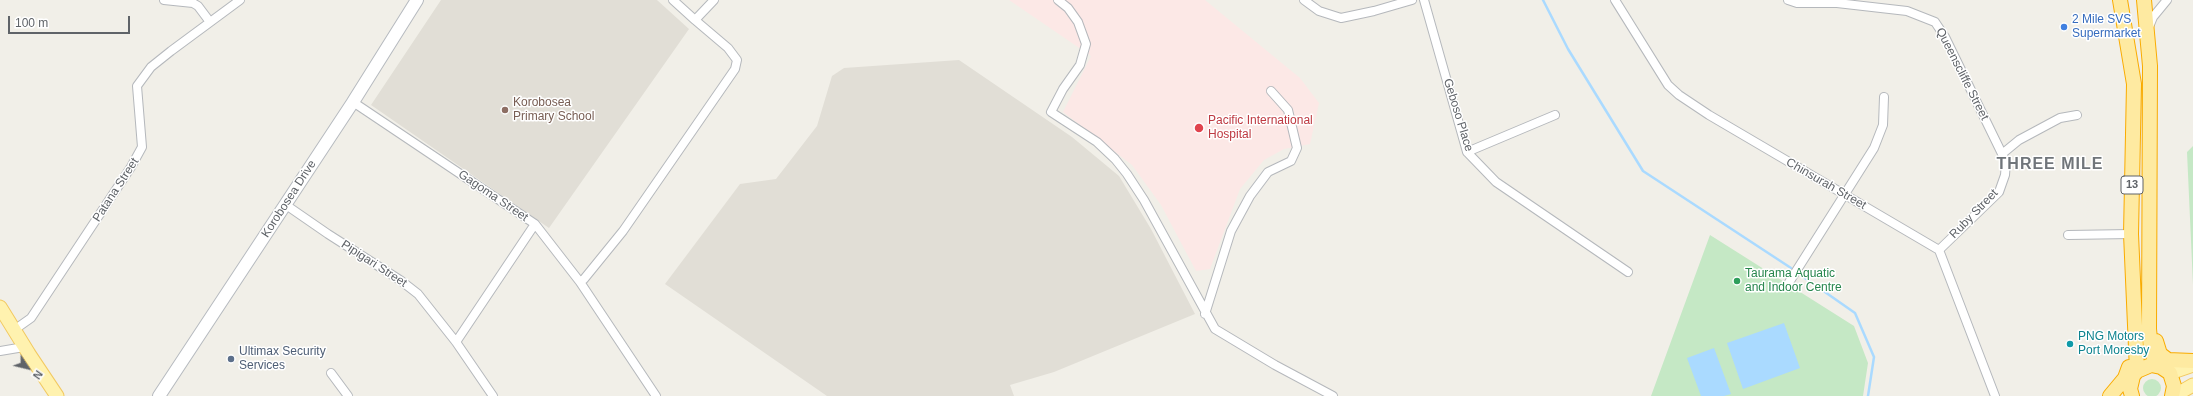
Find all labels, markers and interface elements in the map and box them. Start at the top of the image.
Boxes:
scale bar [10,8,132,34]
place label: 2 Mile SVS Supermarket [2072,13,2141,41]
text: 100 m [15,16,48,30]
marker: 2 Mile SVS Supermarket [2059,22,2069,32]
street label: Queenscliffe Street [1932,25,1992,123]
street label: Geboso Place [1440,77,1476,153]
place label: Korobosea Primary School [513,96,594,124]
marker: Korobosea Primary School [500,105,510,115]
place label: Pacific International Hospital [1208,114,1313,142]
marker: Pacific International Hospital [1193,122,1205,134]
street label: Patana Street [90,155,142,225]
street label: Chinsurah Street [1783,155,1869,213]
district label: THREE MILE [1997,155,2103,175]
street label: Korobosea Drive [259,158,319,240]
street label: Gagoma Street [455,167,531,225]
road number: 13 [2121,176,2143,194]
street label: Ruby Street [1947,186,2001,242]
street label: Pipigari Street [338,237,410,291]
place label: Taurama Aquatic and Indoor Centre [1745,267,1842,295]
marker: Taurama Aquatic and Indoor Centre [1732,276,1742,286]
place label: PNG Motors Port Moresby [2078,330,2149,358]
marker: PNG Motors Port Moresby [2065,339,2075,349]
place label: Ultimax Security Services [239,345,326,373]
north arrow [8,348,48,388]
marker: Ultimax Security Services [226,354,236,364]
text: N [31,368,45,382]

